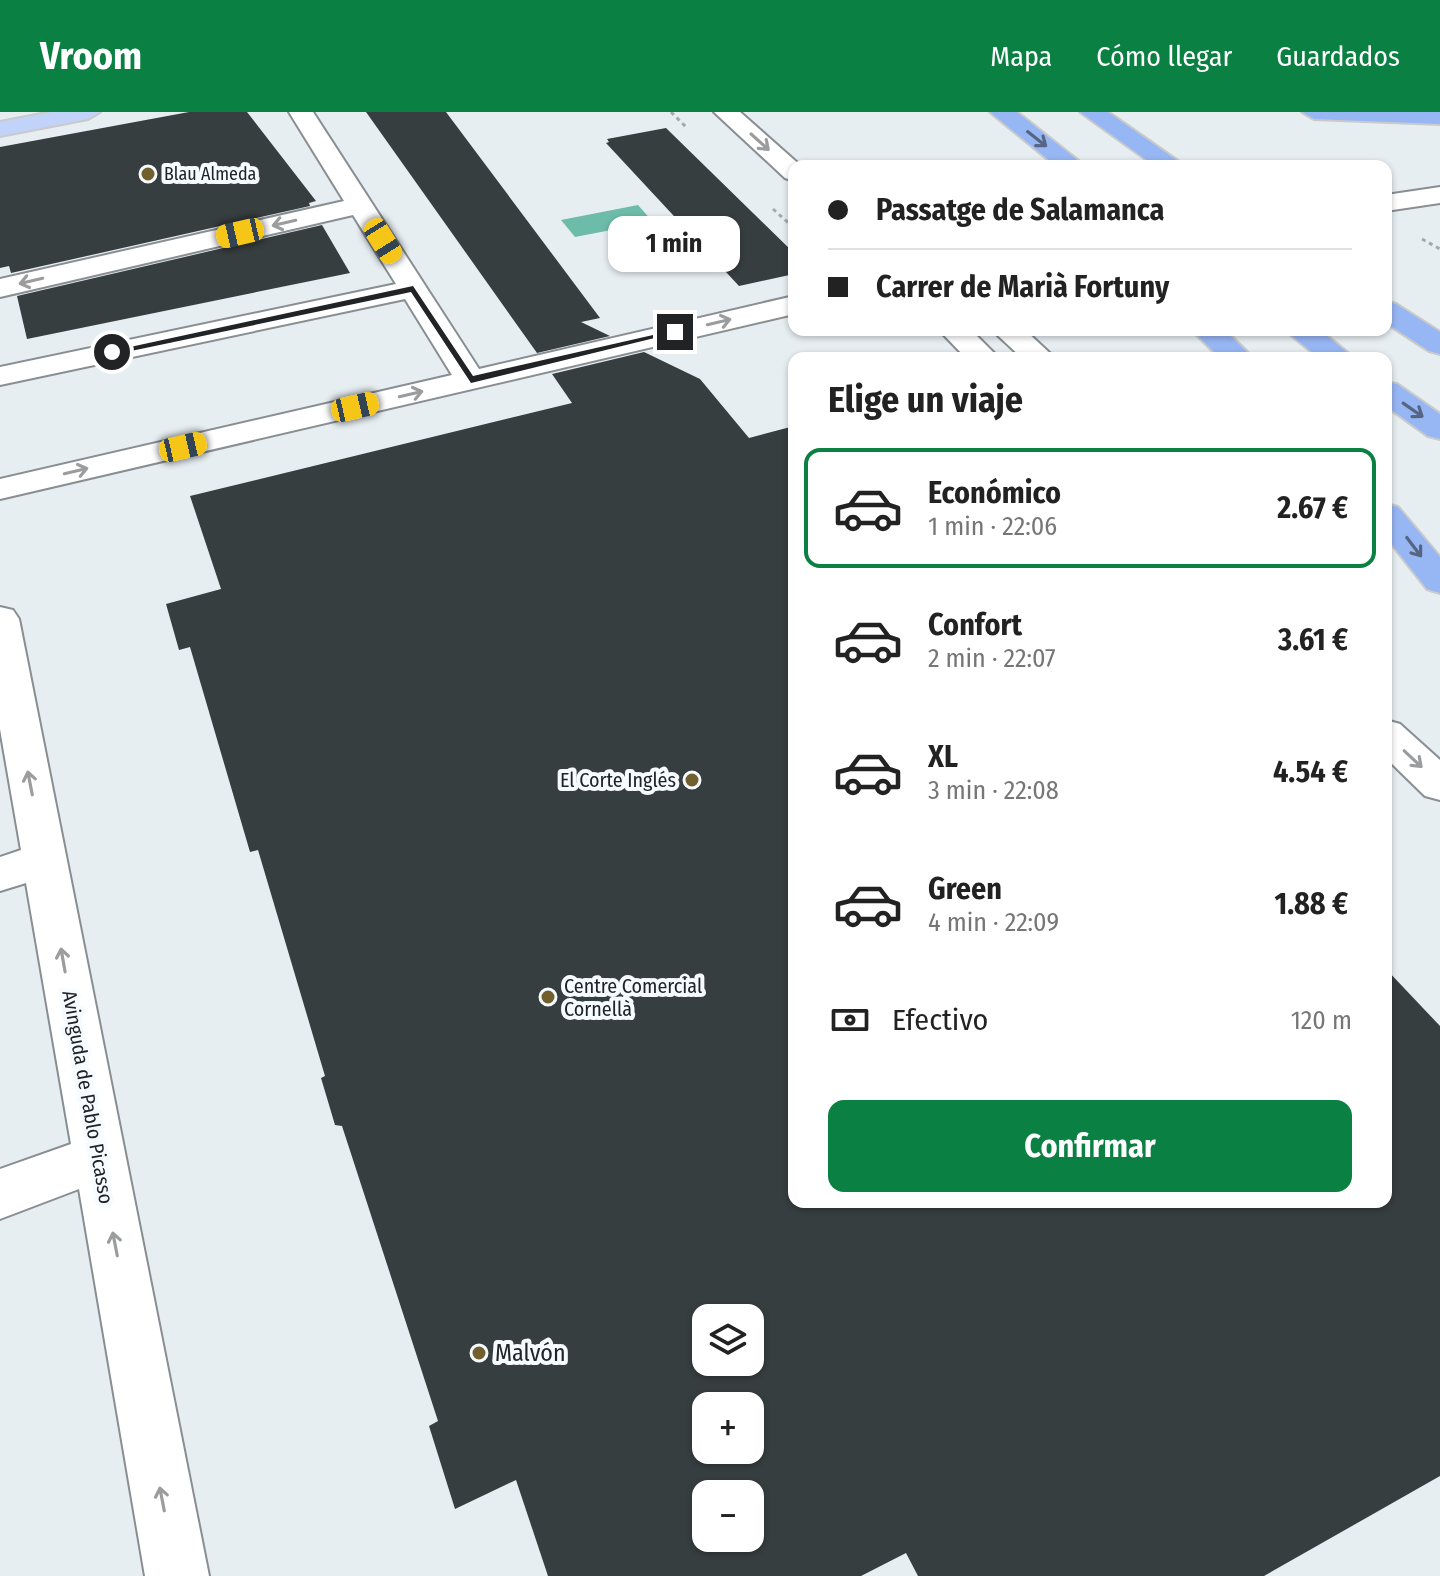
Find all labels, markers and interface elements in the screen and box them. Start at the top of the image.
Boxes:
text: Vroom [40,33,142,79]
text: Mapa [990,40,1052,73]
text: Cómo llegar [1096,40,1232,73]
text: Guardados [1276,40,1400,73]
one-way arrow [1026,130,1047,148]
one-way arrow [749,133,769,151]
place label: Blau Almeda [164,163,257,185]
marker: Blau Almeda [139,165,157,183]
text: Passatge de Salamanca [876,192,1164,228]
car [360,214,406,268]
car [214,216,266,250]
one-way arrow [272,216,297,231]
callout: 1 min [609,216,741,272]
text: 1 min [646,228,702,259]
text: Carrer de Marià Fortuny [876,269,1169,305]
one-way arrow [18,274,44,289]
route end [657,314,693,350]
one-way arrow [706,314,731,329]
route start [94,334,130,370]
text: Elige un viaje [828,378,1023,422]
one-way arrow [398,385,423,400]
car [329,390,381,424]
one-way arrow [1402,401,1423,418]
car [157,430,209,464]
one-way arrow [63,463,88,478]
icon: car [832,472,904,544]
text: Económico [928,475,1061,511]
text: 2.67 € [1277,490,1348,526]
text: 1 min · 22:06 [928,511,1057,542]
one-way arrow [1406,535,1423,557]
icon: car [832,604,904,676]
text: Confort [928,607,1022,643]
text: 3.61 € [1278,622,1348,658]
text: 2 min · 22:07 [928,643,1056,674]
icon: car [832,736,904,808]
text: XL [928,739,958,775]
one-way arrow [1403,750,1423,769]
text: 4.54 € [1273,754,1348,790]
place label: El Corte Inglés [560,768,676,792]
one-way arrow [22,771,37,796]
marker: El Corte Inglés [683,771,701,789]
text: 3 min · 22:08 [928,775,1059,806]
icon: car [832,868,904,940]
text: Green [928,871,1002,907]
text: 1.88 € [1274,886,1348,922]
text: 4 min · 22:09 [928,907,1059,938]
one-way arrow [55,948,70,974]
place label: Centre Comercial Cornellà [564,974,702,1021]
street label: Avinguda de Pablo Picasso [57,988,119,1206]
marker: Centre Comercial Cornellà [539,988,557,1006]
icon: cash [828,998,872,1042]
text: Efectivo [892,1002,988,1038]
text: 120 m [1291,1005,1352,1036]
button: Confirmar [828,1100,1352,1192]
one-way arrow [107,1231,122,1257]
map controls [692,1304,764,1552]
button: layers [692,1304,764,1376]
place label: Malvón [495,1339,566,1367]
marker: Malvón [470,1344,488,1362]
button: + [692,1392,764,1464]
button: − [692,1480,764,1552]
one-way arrow [154,1487,169,1513]

